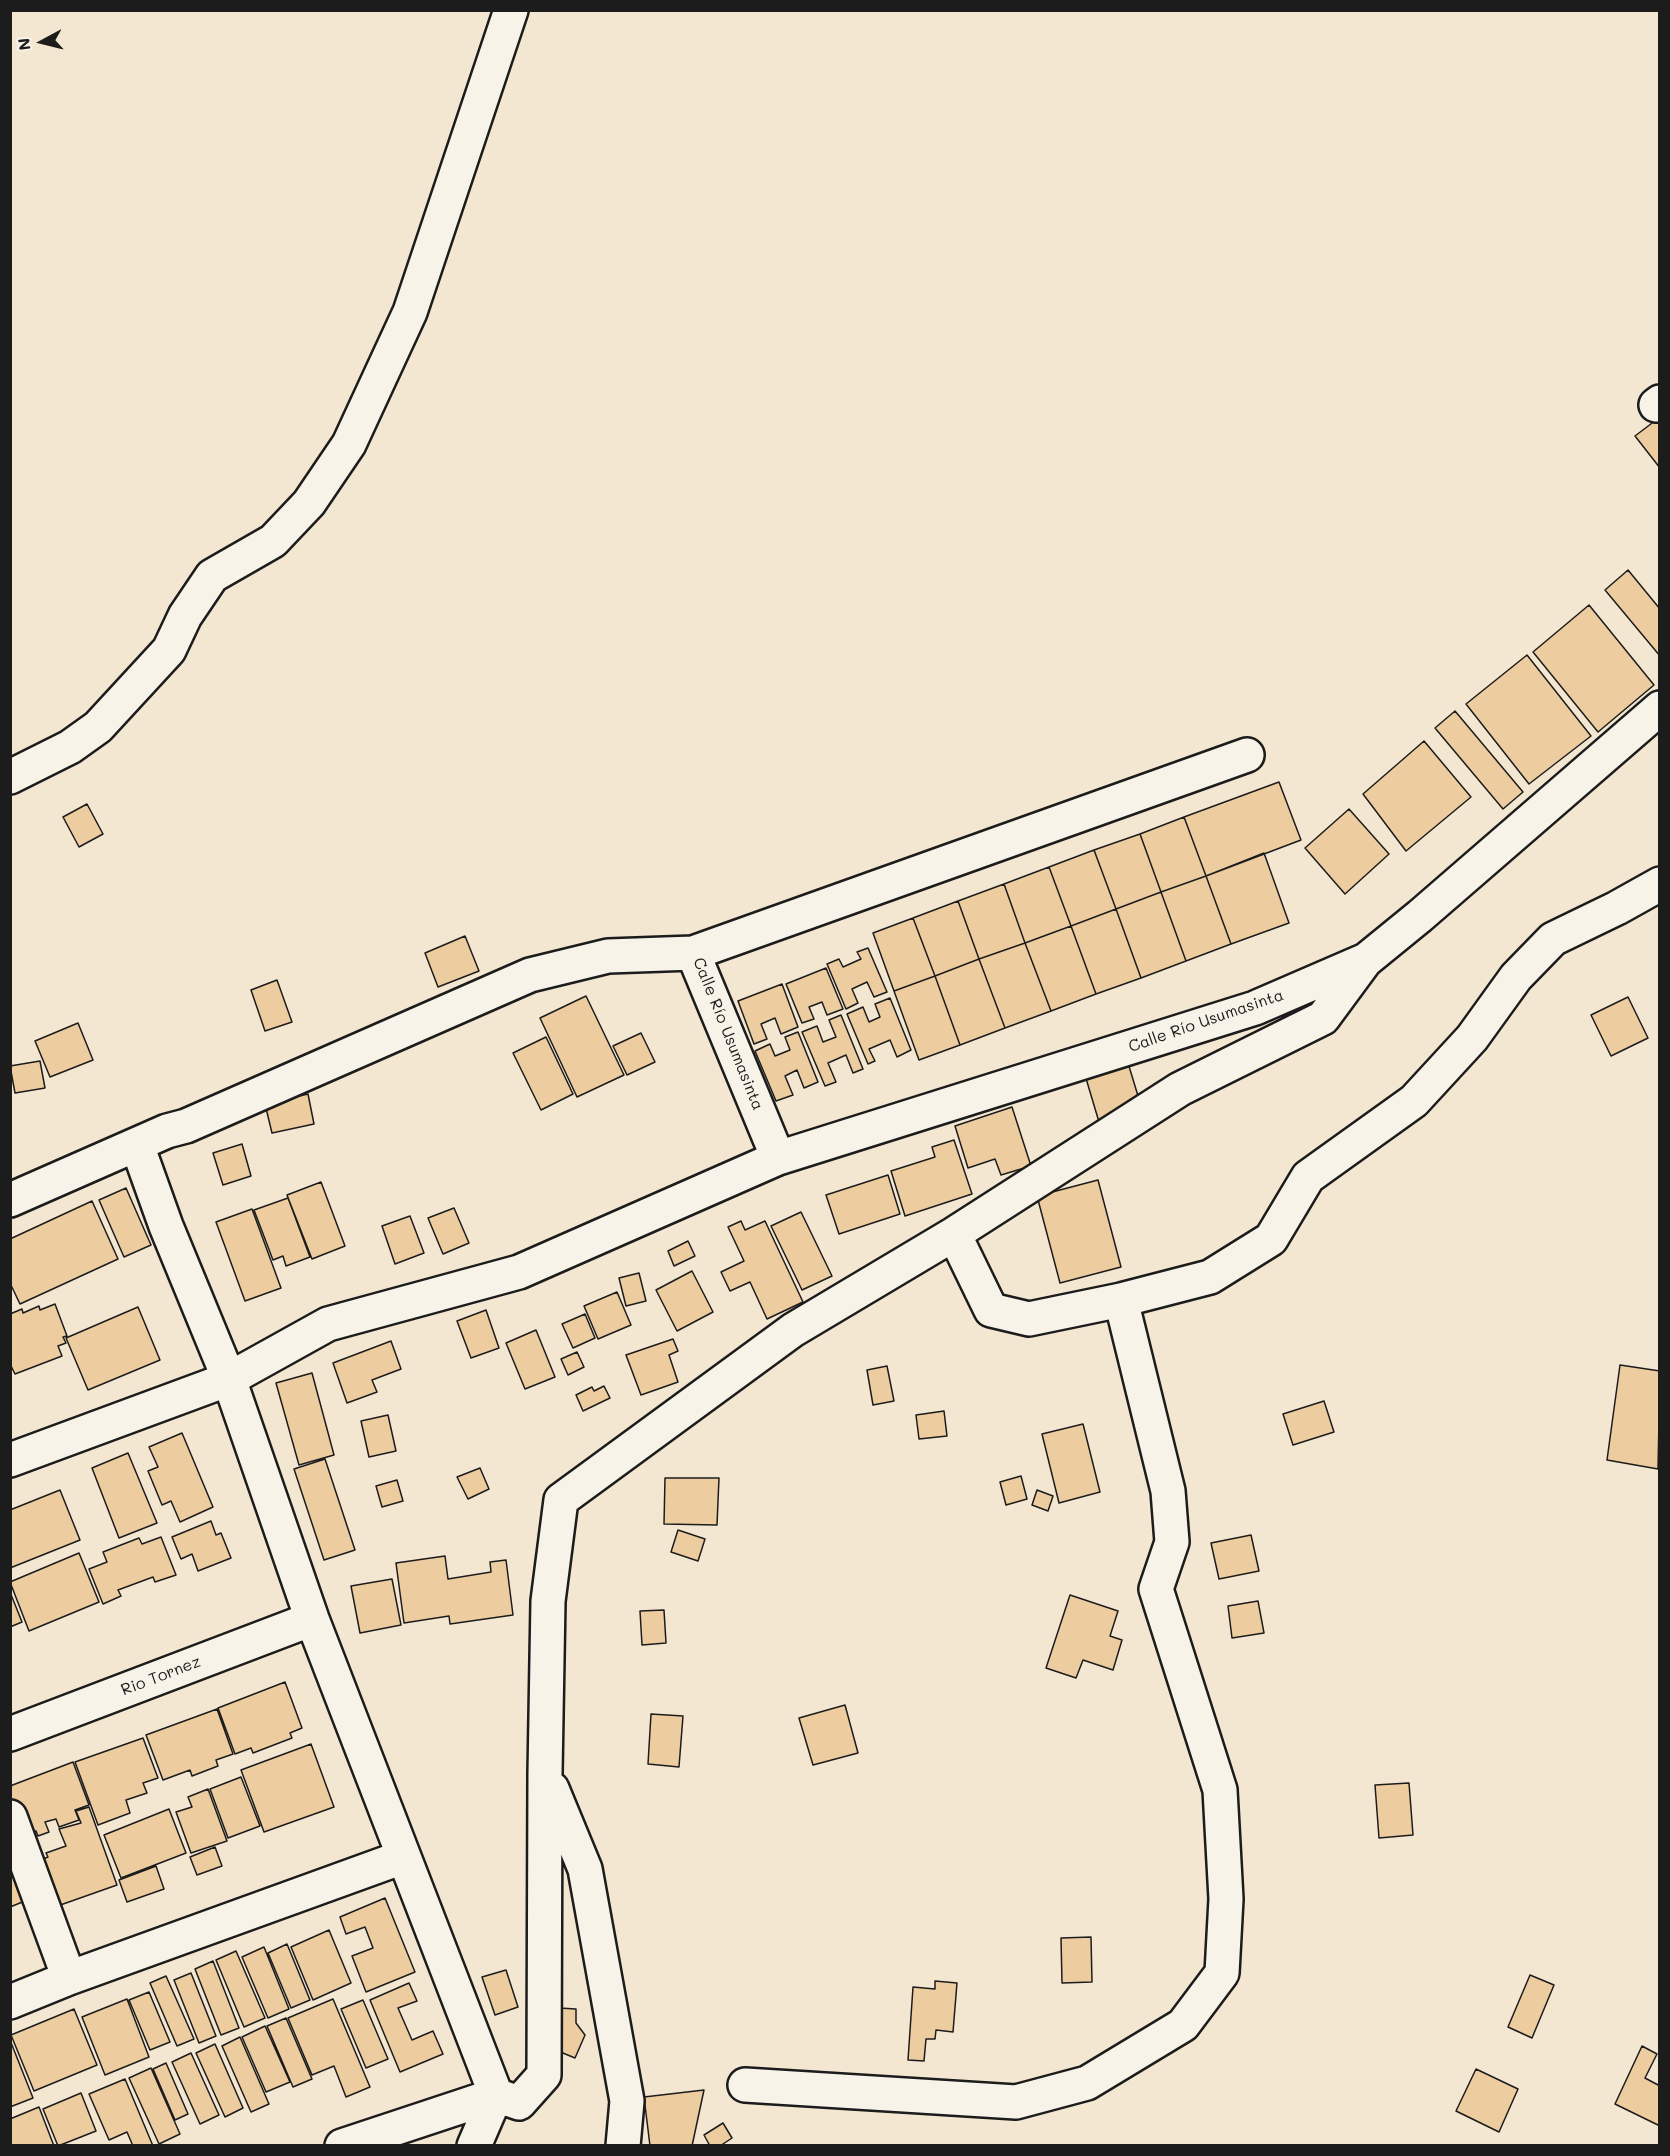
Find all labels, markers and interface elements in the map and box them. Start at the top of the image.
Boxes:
north arrow [12,12,72,72]
text: N [12,37,35,52]
street label: Calle Río Usumasinta [689,955,767,1113]
street label: Calle Río Usumasinta [1126,985,1286,1057]
street label: Rio Tornez [118,1652,204,1700]

